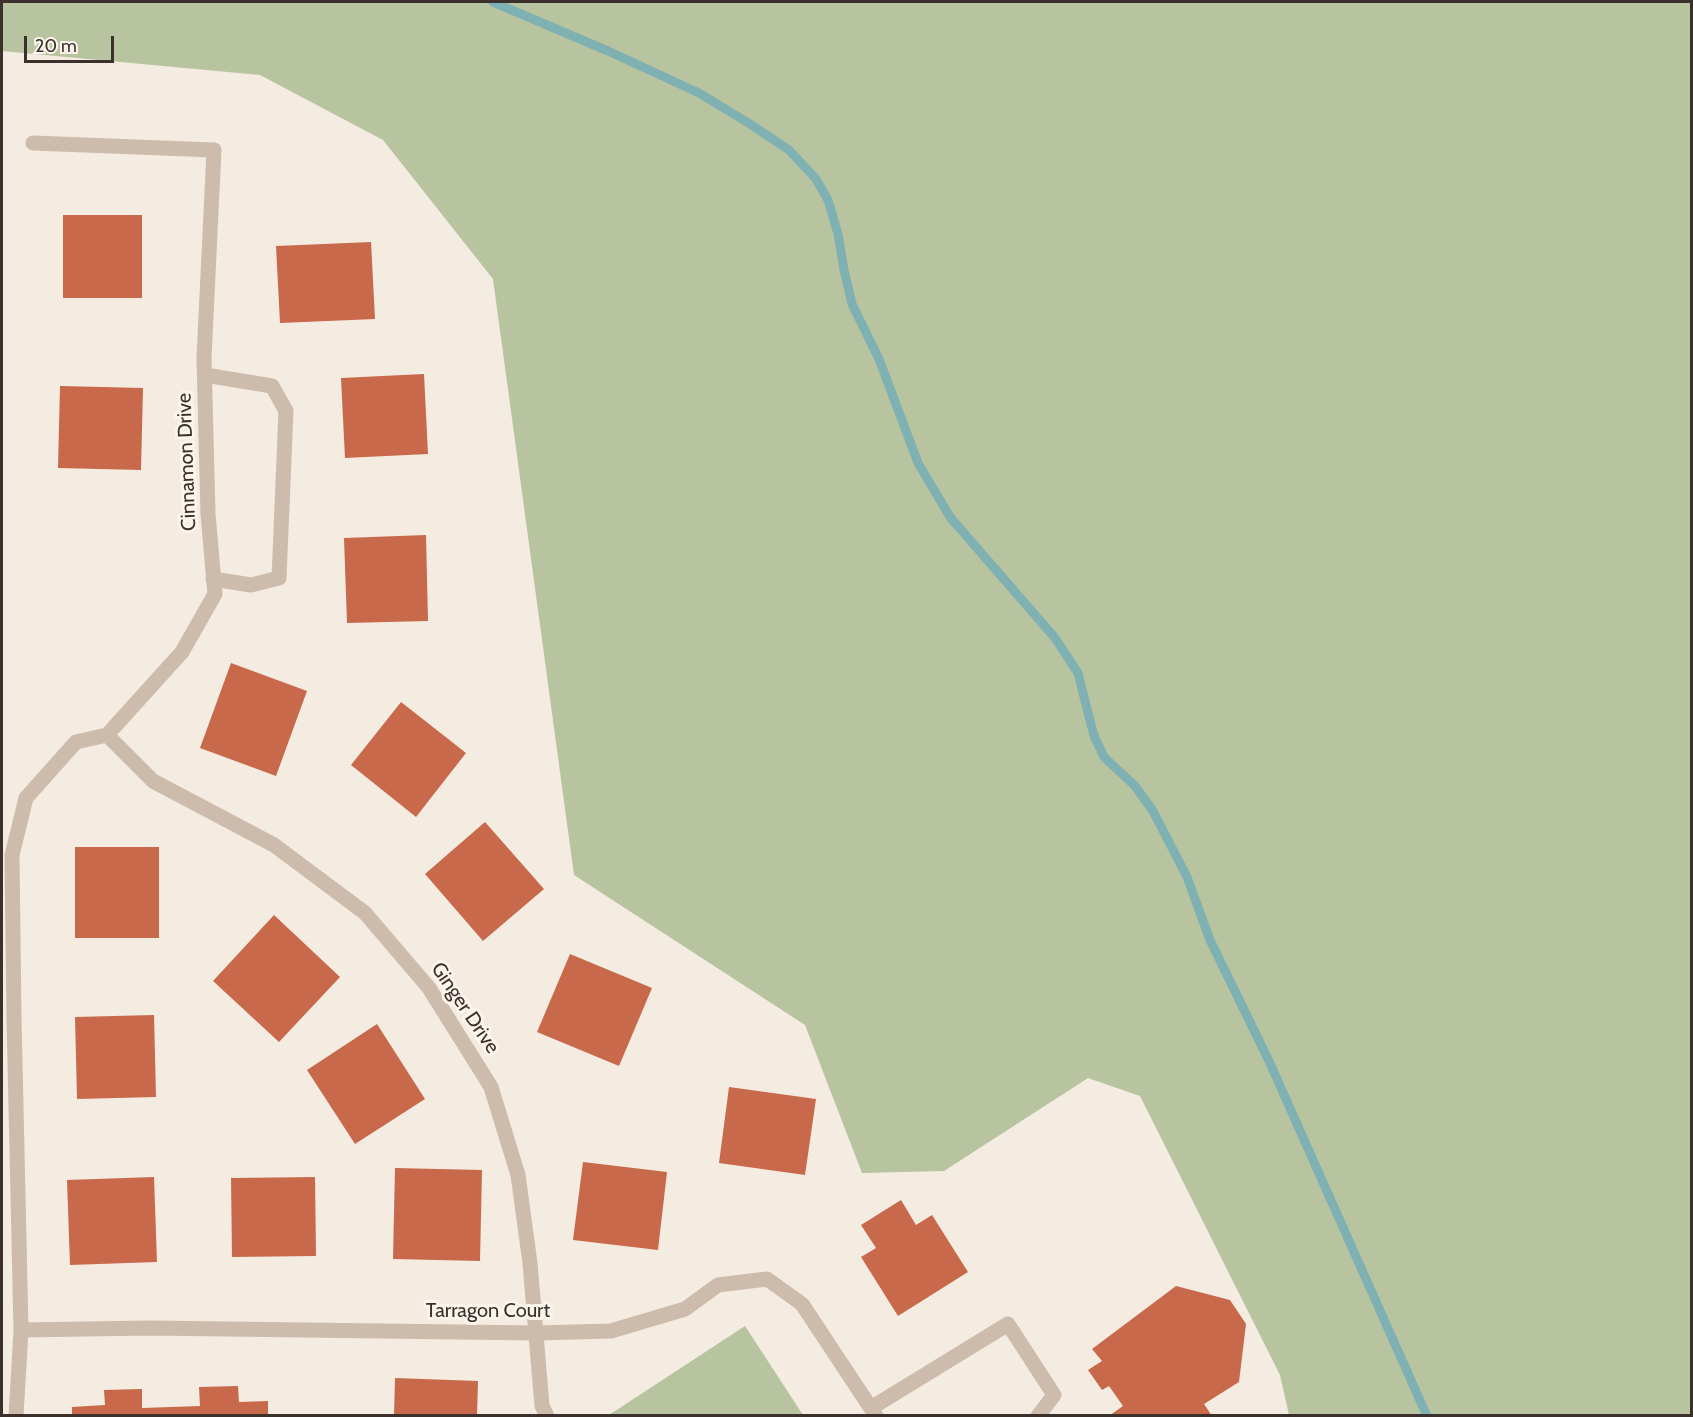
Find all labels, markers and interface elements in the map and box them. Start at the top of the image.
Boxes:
scale bar [27,24,117,62]
text: 20 m [35,35,77,57]
street label: Cinnamon Drive [173,393,201,531]
street label: Ginger Drive [426,958,504,1058]
street label: Tarragon Court [426,1299,550,1323]

